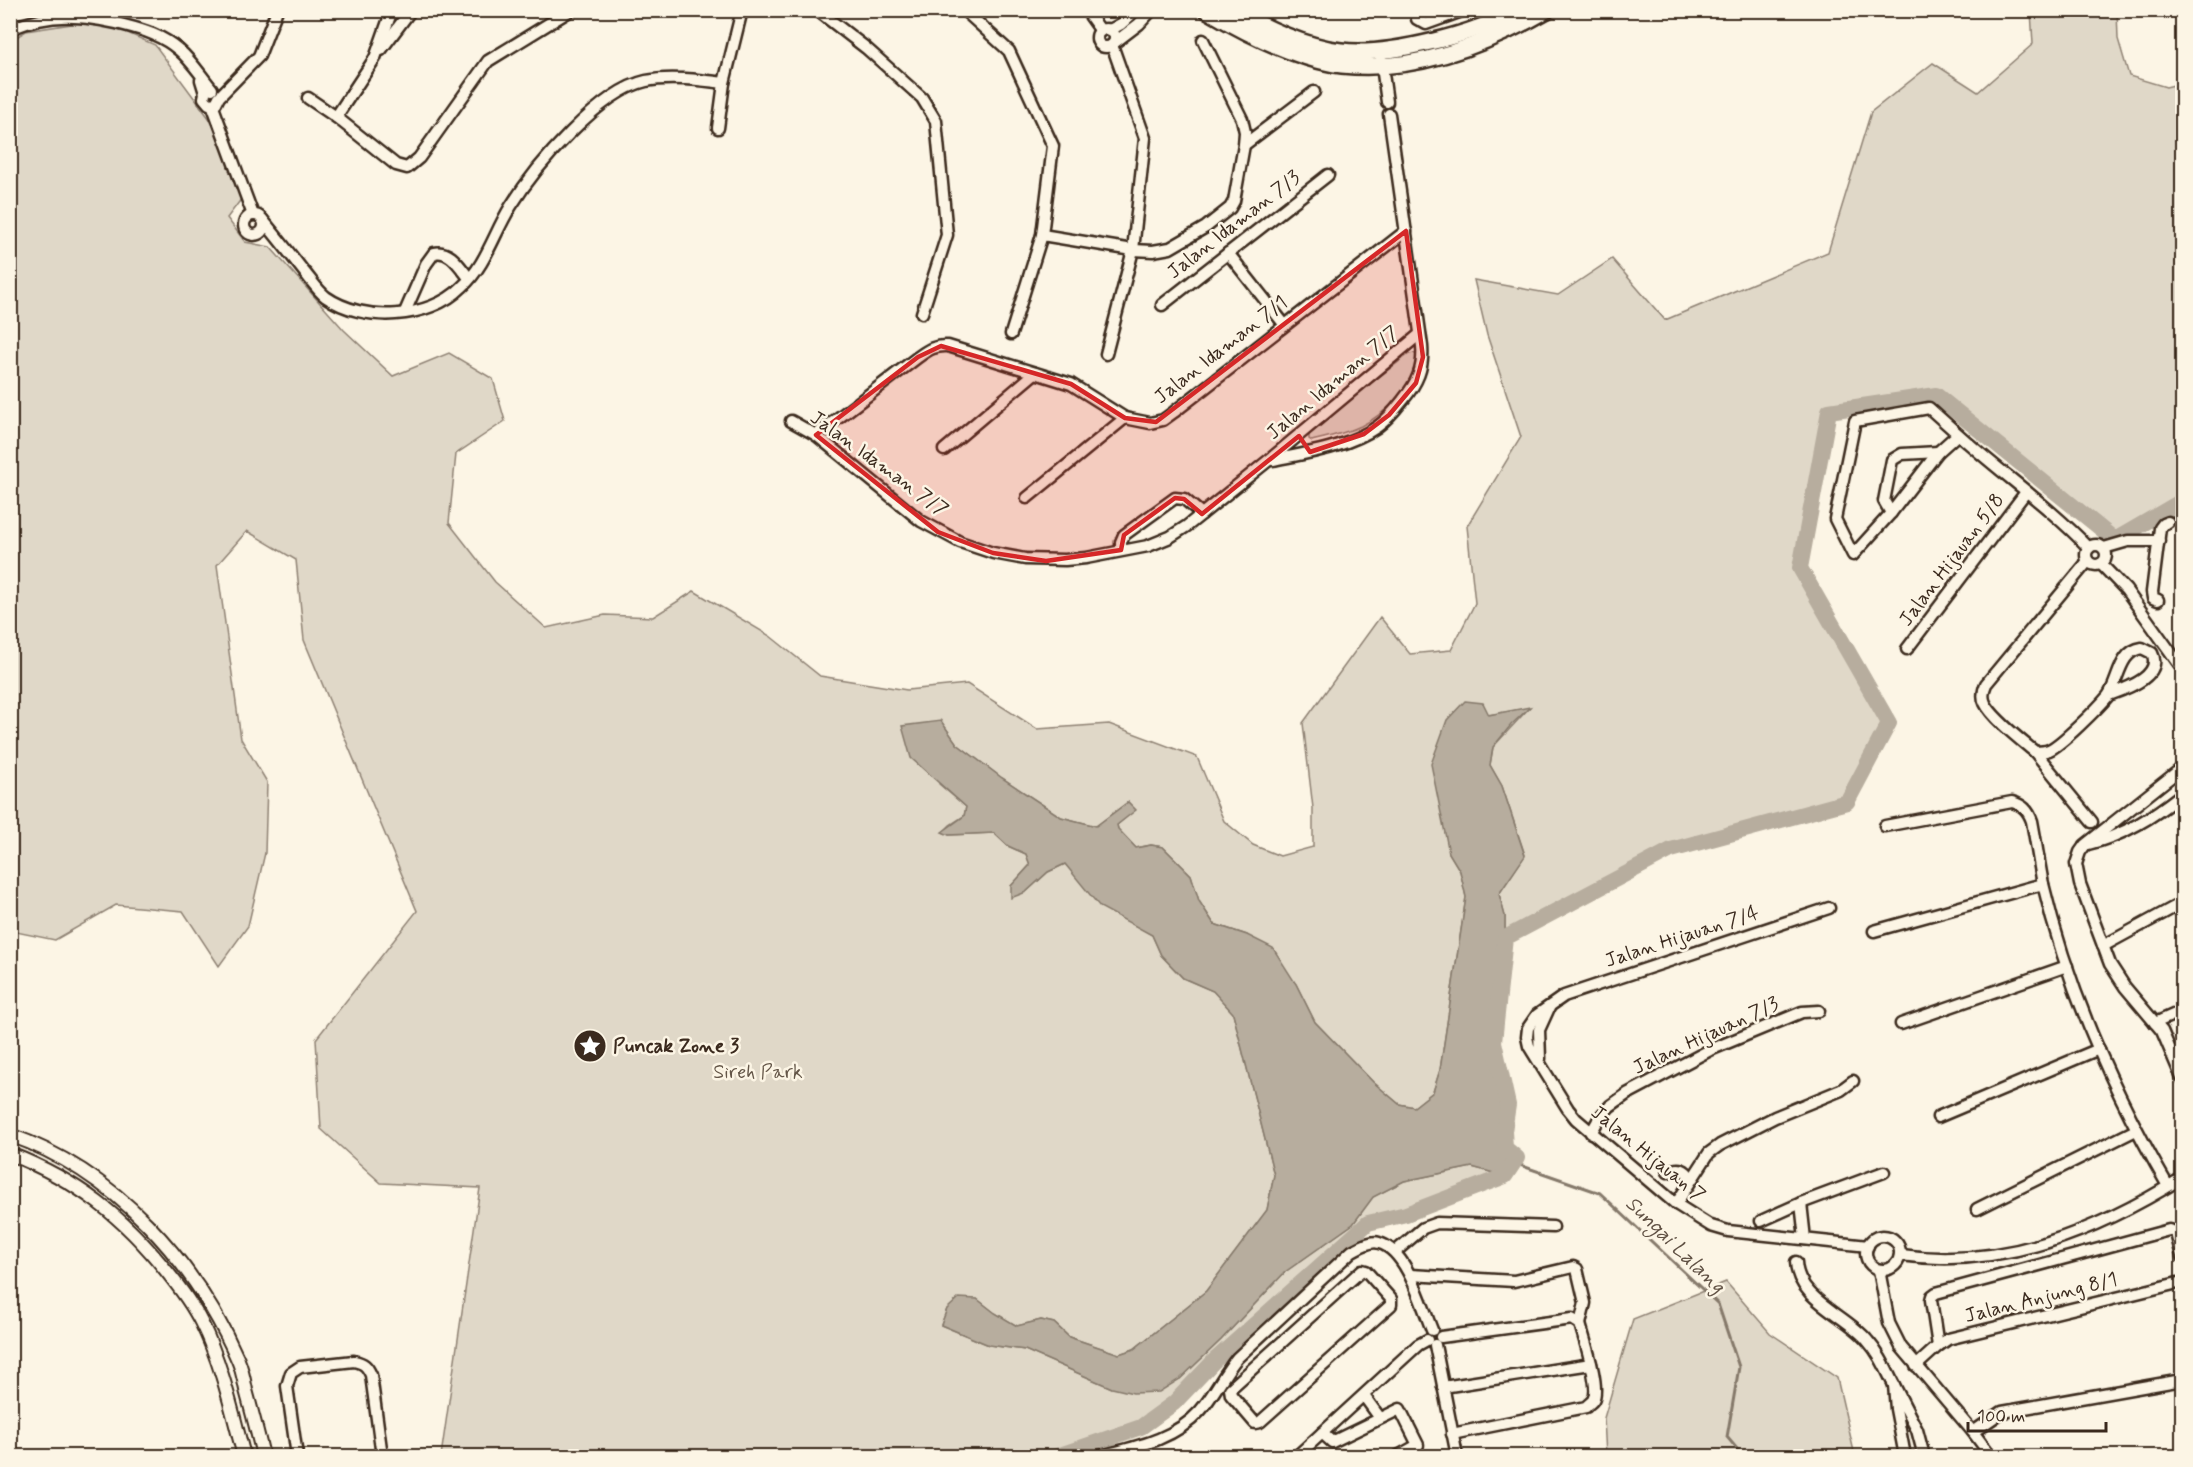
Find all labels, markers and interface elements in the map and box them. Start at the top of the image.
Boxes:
street label: Jalan Idaman 7/3 [1162,164,1306,286]
street label: Jalan Idaman 7/1 [1149,290,1293,410]
street label: Jalan Idaman 7/7 [1261,320,1405,446]
street label: Jalan Idaman 7/7 [804,405,954,523]
street label: Jalan Hijauan 5/8 [1893,488,2011,632]
street label: Jalan Hijauan 7/4 [1602,899,1763,975]
street label: Jalan Hijauan 7/3 [1629,990,1783,1082]
place icon: Puncak Zone 3 [572,1028,608,1064]
place label: Puncak Zone 3 [613,1033,740,1060]
park label: Sireh Park [713,1059,803,1086]
street label: Jalan Hijauan 7 [1585,1099,1711,1209]
water label: Sungai Lalang [1618,1190,1732,1302]
street label: Jalan Anjung 8/1 [1962,1266,2120,1330]
scale bar [1968,1395,2106,1433]
text: 100 m [1977,1405,2025,1429]

